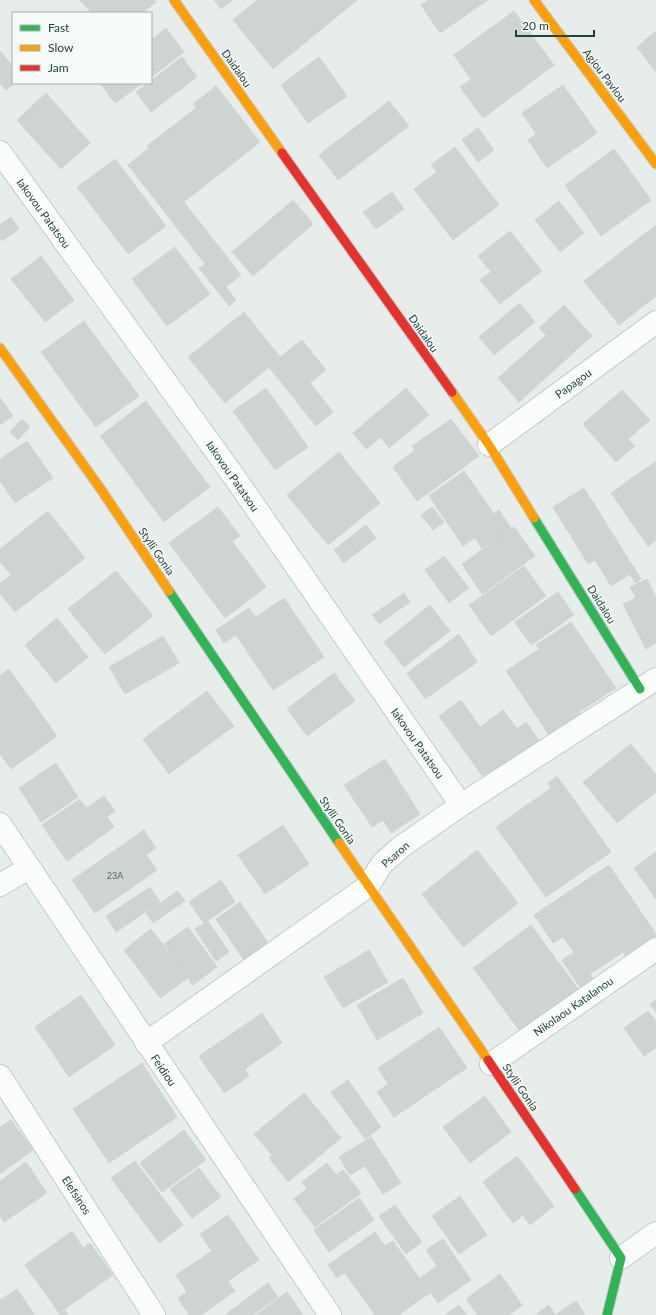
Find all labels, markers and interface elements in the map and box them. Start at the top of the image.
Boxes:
legend [12,12,152,84]
scale bar [516,12,594,38]
text: 20 m [522,18,549,33]
text: Fast [48,20,70,35]
text: Slow [48,40,74,55]
street label: Agiou Pavlou [581,46,629,104]
street label: Daidalou [219,47,255,89]
text: Jam [48,60,69,75]
street label: Iakovou Patatsou [14,176,74,250]
street label: Daidalou [406,312,442,354]
street label: Papagou [552,366,594,400]
street label: Iakovou Patatsou [204,438,262,514]
street label: Stylli Gonia [136,525,178,577]
street label: Daidalou [585,582,619,626]
street label: Iakovou Patatsou [389,705,447,781]
street label: Stylli Gonia [317,794,359,846]
street label: Psaron [378,838,412,870]
house number: 23A [107,870,124,881]
street label: Nikolaou Katalanou [531,974,615,1038]
street label: Feidiou [149,1052,179,1088]
street label: Stylli Gonia [500,1061,542,1113]
street label: Elefsinos [60,1173,94,1217]

